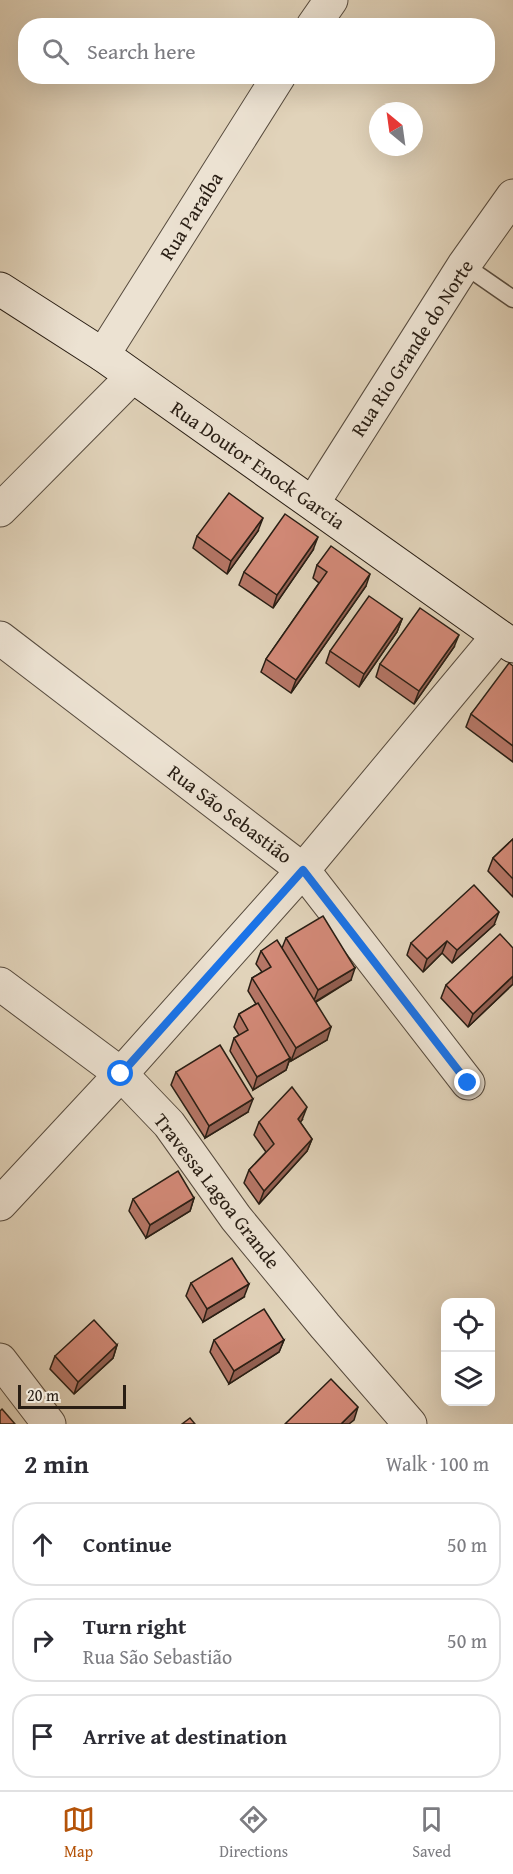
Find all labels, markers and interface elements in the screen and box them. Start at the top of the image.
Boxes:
search box [18,18,495,84]
icon: search [39,35,72,68]
text: Search here [87,35,196,67]
north arrow [369,102,423,156]
street label: Rua Paraíba [152,165,229,266]
street label: Rua Rio Grande do Norte [343,253,480,442]
street label: Rua Doutor Enock Garcia [165,393,352,536]
street label: Rua São Sebastião [162,757,299,870]
route start [107,1060,133,1086]
route end [454,1069,480,1095]
street label: Travessa Lagoa Grande [147,1107,288,1275]
map controls [441,1298,495,1406]
button: locate [441,1298,495,1352]
button: layers [441,1352,495,1406]
scale bar [18,1382,126,1410]
text: 20 m [27,1383,59,1407]
text: 2 min [24,1444,89,1483]
text: Walk · 100 m [386,1449,489,1478]
icon: ahead [26,1528,59,1561]
text: Continue [83,1528,172,1560]
text: 50 m [447,1530,487,1559]
text: Turn right [83,1610,186,1642]
icon: right [26,1624,59,1657]
text: 50 m [447,1626,487,1655]
text: Rua São Sebastião [83,1642,232,1671]
icon: arrive [26,1720,59,1753]
text: Arrive at destination [83,1720,287,1752]
tab: Map [62,1803,95,1863]
tab: Directions [219,1803,288,1863]
tab: Saved [412,1803,451,1863]

